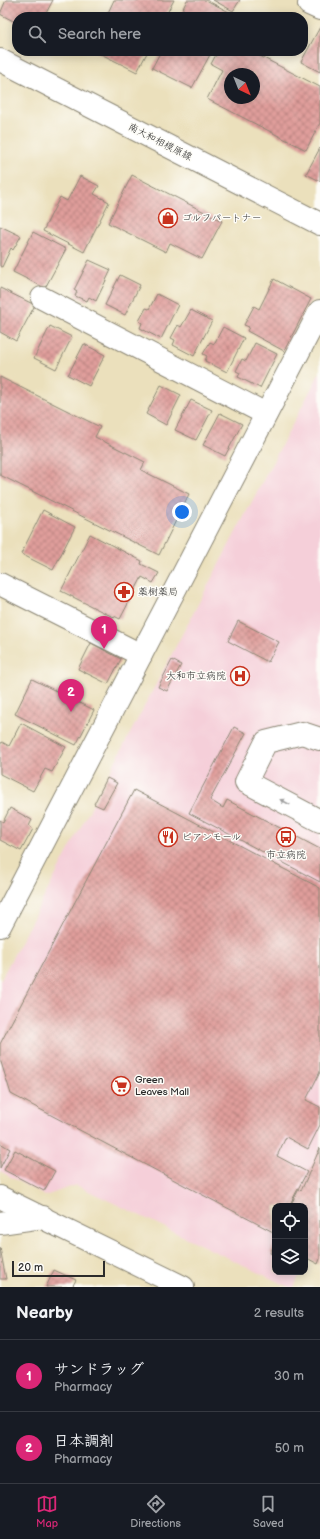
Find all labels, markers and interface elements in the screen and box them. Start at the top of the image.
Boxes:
search box [12,12,308,56]
icon: search [26,23,48,45]
text: Search here [58,25,141,44]
north arrow [224,68,260,104]
street label: 南大和相模原線 [126,121,194,163]
shop icon: ゴルフパートナー [157,207,179,229]
place label: ゴルフパートナー [182,212,262,224]
your location [172,502,192,522]
pharmacy icon: 薬樹薬局 [113,581,135,603]
place label: 薬樹薬局 [138,586,178,598]
pin: 1 [91,616,117,649]
hospital icon: 大和市立病院 [229,665,251,687]
place label: 大和市立病院 [166,670,226,682]
pin: 2 [58,679,84,712]
one-way arrow [280,799,291,806]
restaurant icon: ビアンモール [157,826,179,848]
bus stop icon: 市立病院 [275,826,297,848]
place label: ビアンモール [182,831,241,843]
place label: 市立病院 [266,849,306,861]
place label: Green Leaves Mall [135,1074,189,1098]
supermarket icon: Green Leaves Mall [110,1075,132,1097]
map controls [272,1203,308,1275]
button: locate [272,1203,308,1239]
button: layers [272,1239,308,1275]
scale bar [12,1259,105,1278]
text: 20 m [18,1261,43,1274]
text: Nearby [16,1303,73,1323]
text: 2 results [254,1305,304,1321]
text: サンドラッグ [54,1360,144,1379]
text: 1 [26,1368,32,1384]
text: 30 m [274,1368,304,1384]
text: Pharmacy [54,1379,112,1395]
text: 日本調剤 [54,1432,114,1451]
text: 2 [25,1440,33,1456]
text: 50 m [275,1440,304,1456]
text: Pharmacy [54,1451,112,1467]
tab: Map [36,1493,58,1530]
tab: Directions [130,1493,181,1530]
tab: Saved [253,1493,284,1530]

